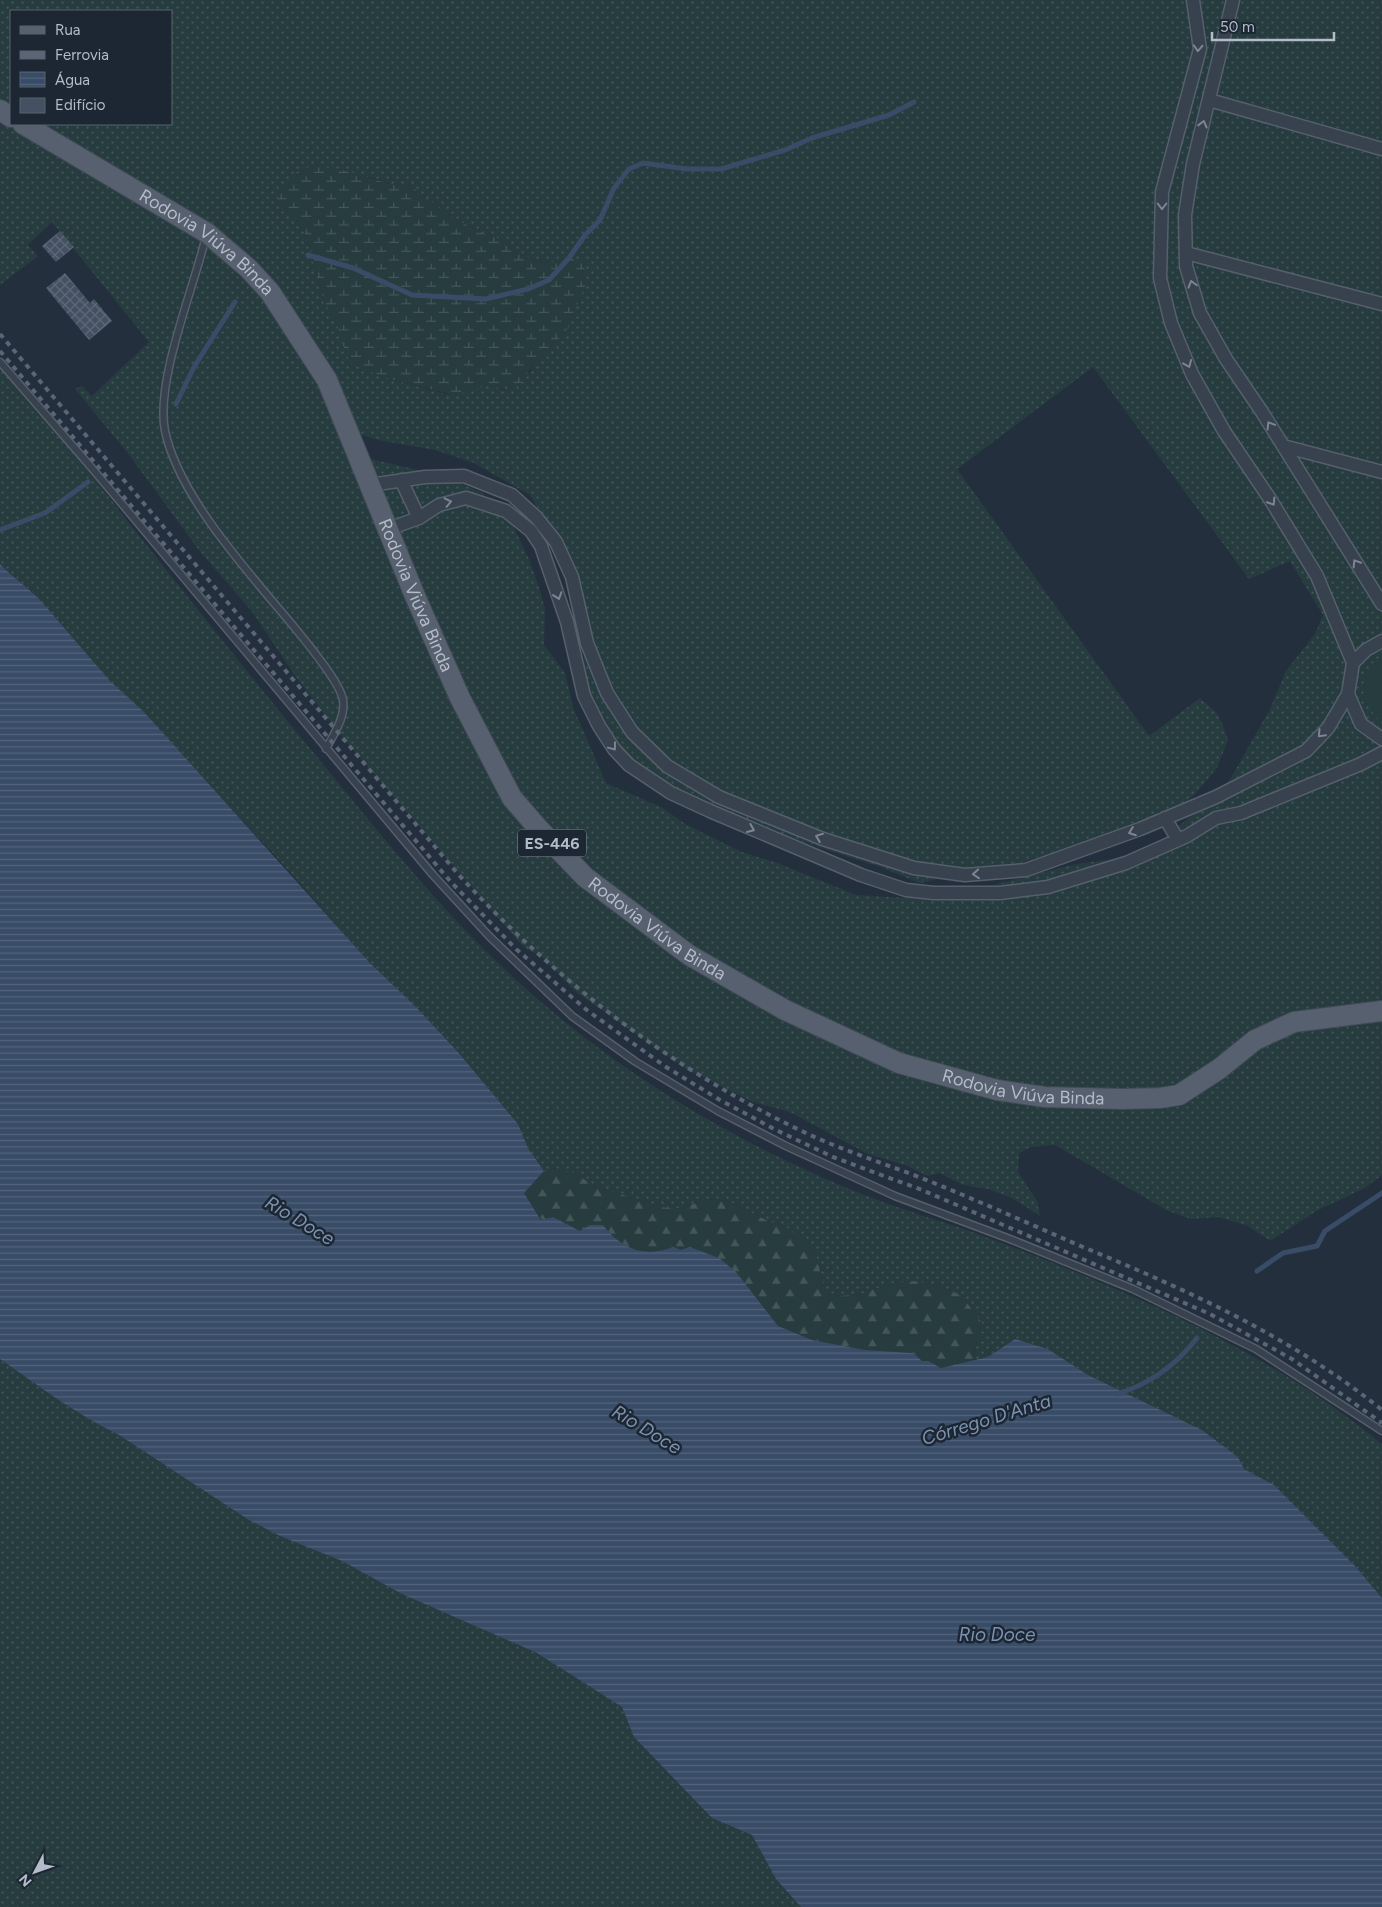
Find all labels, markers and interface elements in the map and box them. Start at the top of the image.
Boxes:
legend [10,10,172,125]
scale bar [1212,10,1334,42]
text: 50 m [1220,18,1255,36]
text: Rua [55,21,80,39]
one-way arrow [1192,45,1203,53]
text: Ferrovia [55,46,109,64]
text: Água [55,71,90,89]
text: Edifício [55,96,106,114]
one-way arrow [1197,120,1208,129]
street label: Rodovia Viúva Binda [135,184,279,300]
one-way arrow [1157,202,1167,210]
one-way arrow [1187,280,1197,289]
one-way arrow [1182,359,1192,368]
one-way arrow [1267,422,1277,431]
one-way arrow [444,497,453,508]
one-way arrow [1266,497,1276,506]
street label: Rodovia Viúva Binda [374,515,458,675]
one-way arrow [1353,560,1362,569]
one-way arrow [552,591,562,599]
one-way arrow [1318,729,1327,738]
one-way arrow [607,741,616,751]
one-way arrow [746,822,755,833]
one-way arrow [1128,826,1136,836]
road number: ES-446 [518,830,586,856]
one-way arrow [815,833,824,843]
one-way arrow [972,869,980,880]
street label: Rodovia Viúva Binda [584,872,730,985]
street label: Rodovia Viúva Binda [940,1064,1105,1110]
water label: Rio Doce [261,1191,339,1250]
water label: Córrego D'Anta [919,1389,1053,1450]
water label: Rio Doce [608,1400,686,1459]
water label: Rio Doce [959,1623,1036,1646]
north arrow [10,1847,60,1897]
text: N [16,1871,36,1890]

